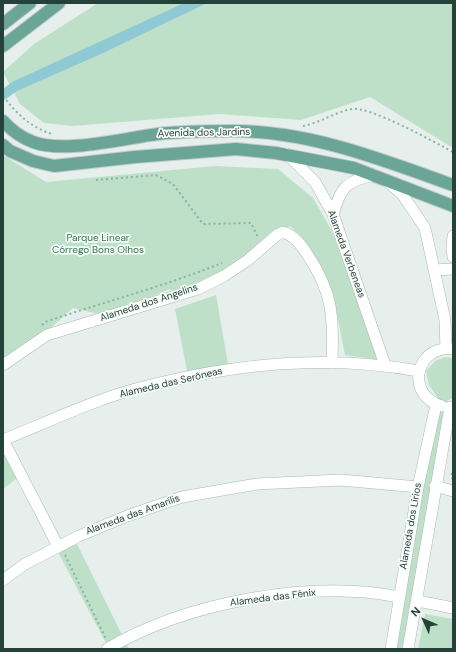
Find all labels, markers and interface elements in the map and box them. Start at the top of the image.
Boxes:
street label: Avenida dos Jardins [158,126,250,140]
street label: Alameda Verbeneas [325,208,367,300]
park label: Parque Linear Córrego Bons Olhos [52,232,144,256]
street label: Alameda dos Angelins [99,282,199,324]
street label: Alameda das Serôneas [118,365,224,401]
street label: Alameda dos Lírios [397,482,425,570]
street label: Alameda das Amarílis [84,492,182,538]
street label: Alameda das Fênix [229,587,317,609]
north arrow [404,600,444,640]
text: N [408,604,423,619]

